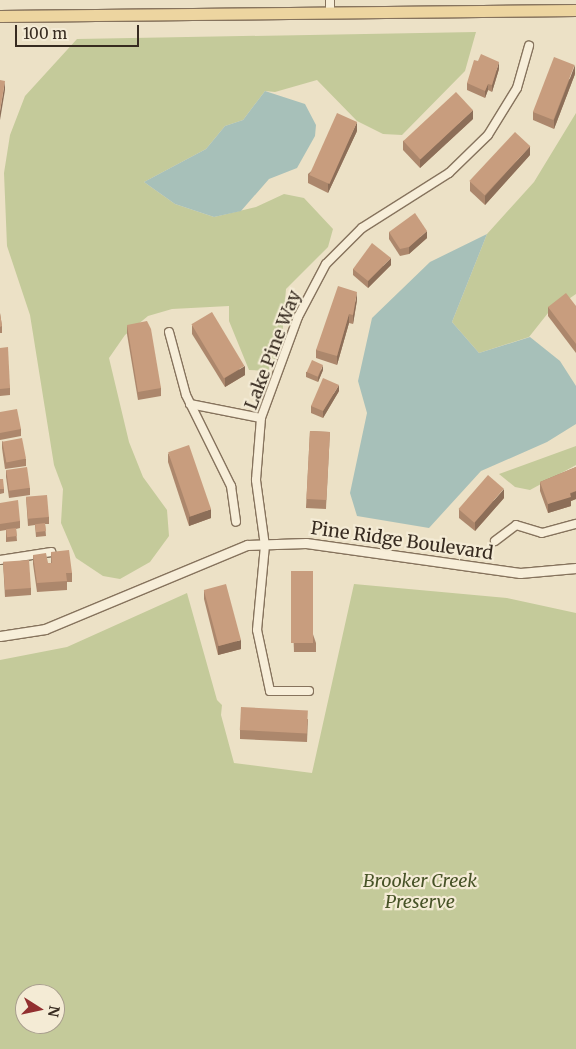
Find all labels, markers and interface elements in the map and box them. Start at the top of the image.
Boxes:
scale bar [18,15,141,47]
text: 100 m [23,24,67,43]
street label: Lake Pine Way [240,287,306,413]
street label: Pine Ridge Boulevard [309,518,495,564]
park label: Brooker Creek Preserve [363,871,477,914]
north arrow [15,984,65,1034]
text: N [44,1004,64,1018]

